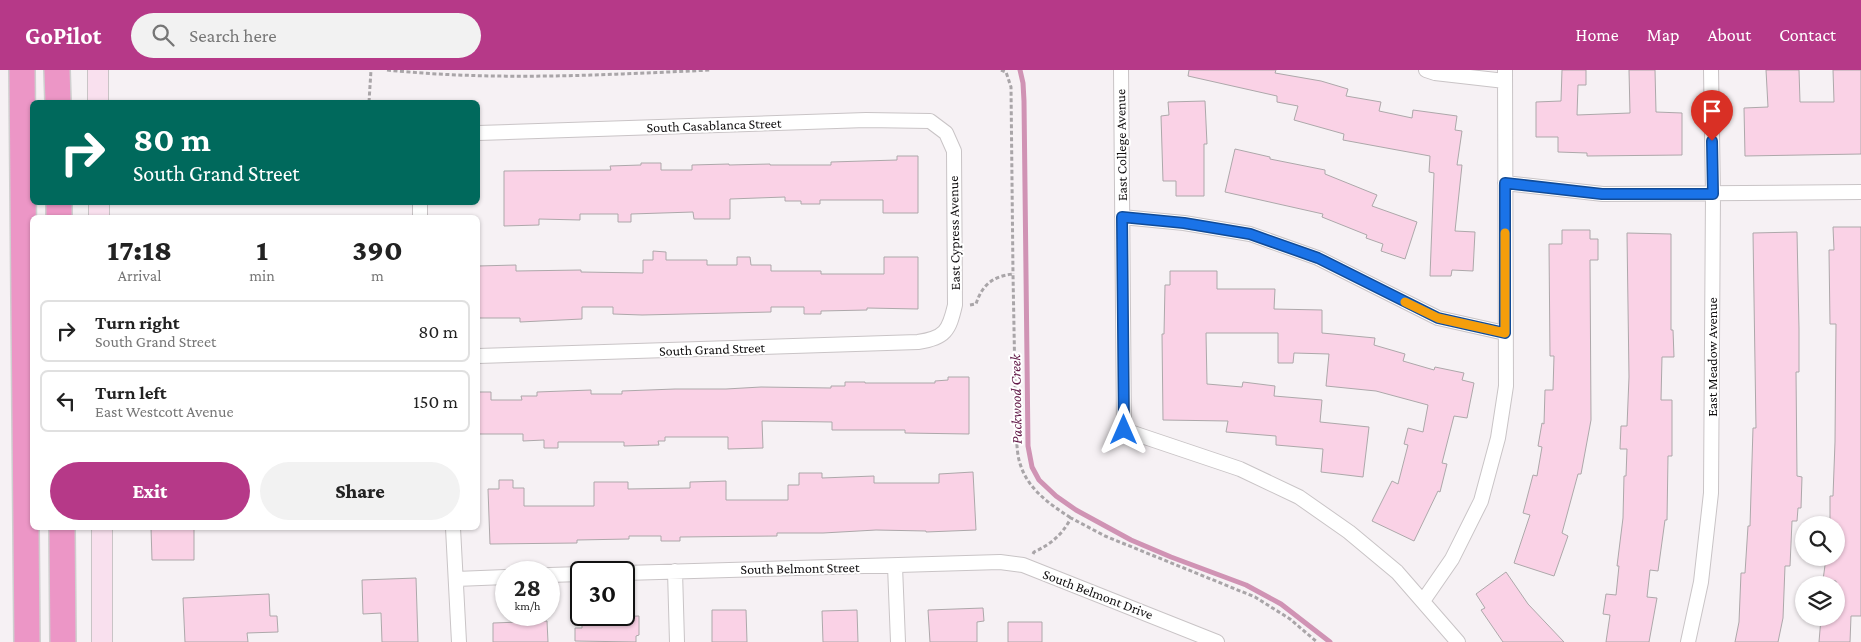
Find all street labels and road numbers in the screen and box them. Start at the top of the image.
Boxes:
street label: East College Avenue [1112,89,1130,201]
street label: South Casablanca Street [646,115,782,135]
street label: East Cypress Avenue [945,176,963,290]
street label: East Meadow Avenue [1704,297,1720,417]
street label: South Grand Street [659,339,766,359]
street label: South Belmont Street [740,559,860,577]
street label: South Belmont Drive [1041,566,1155,622]

